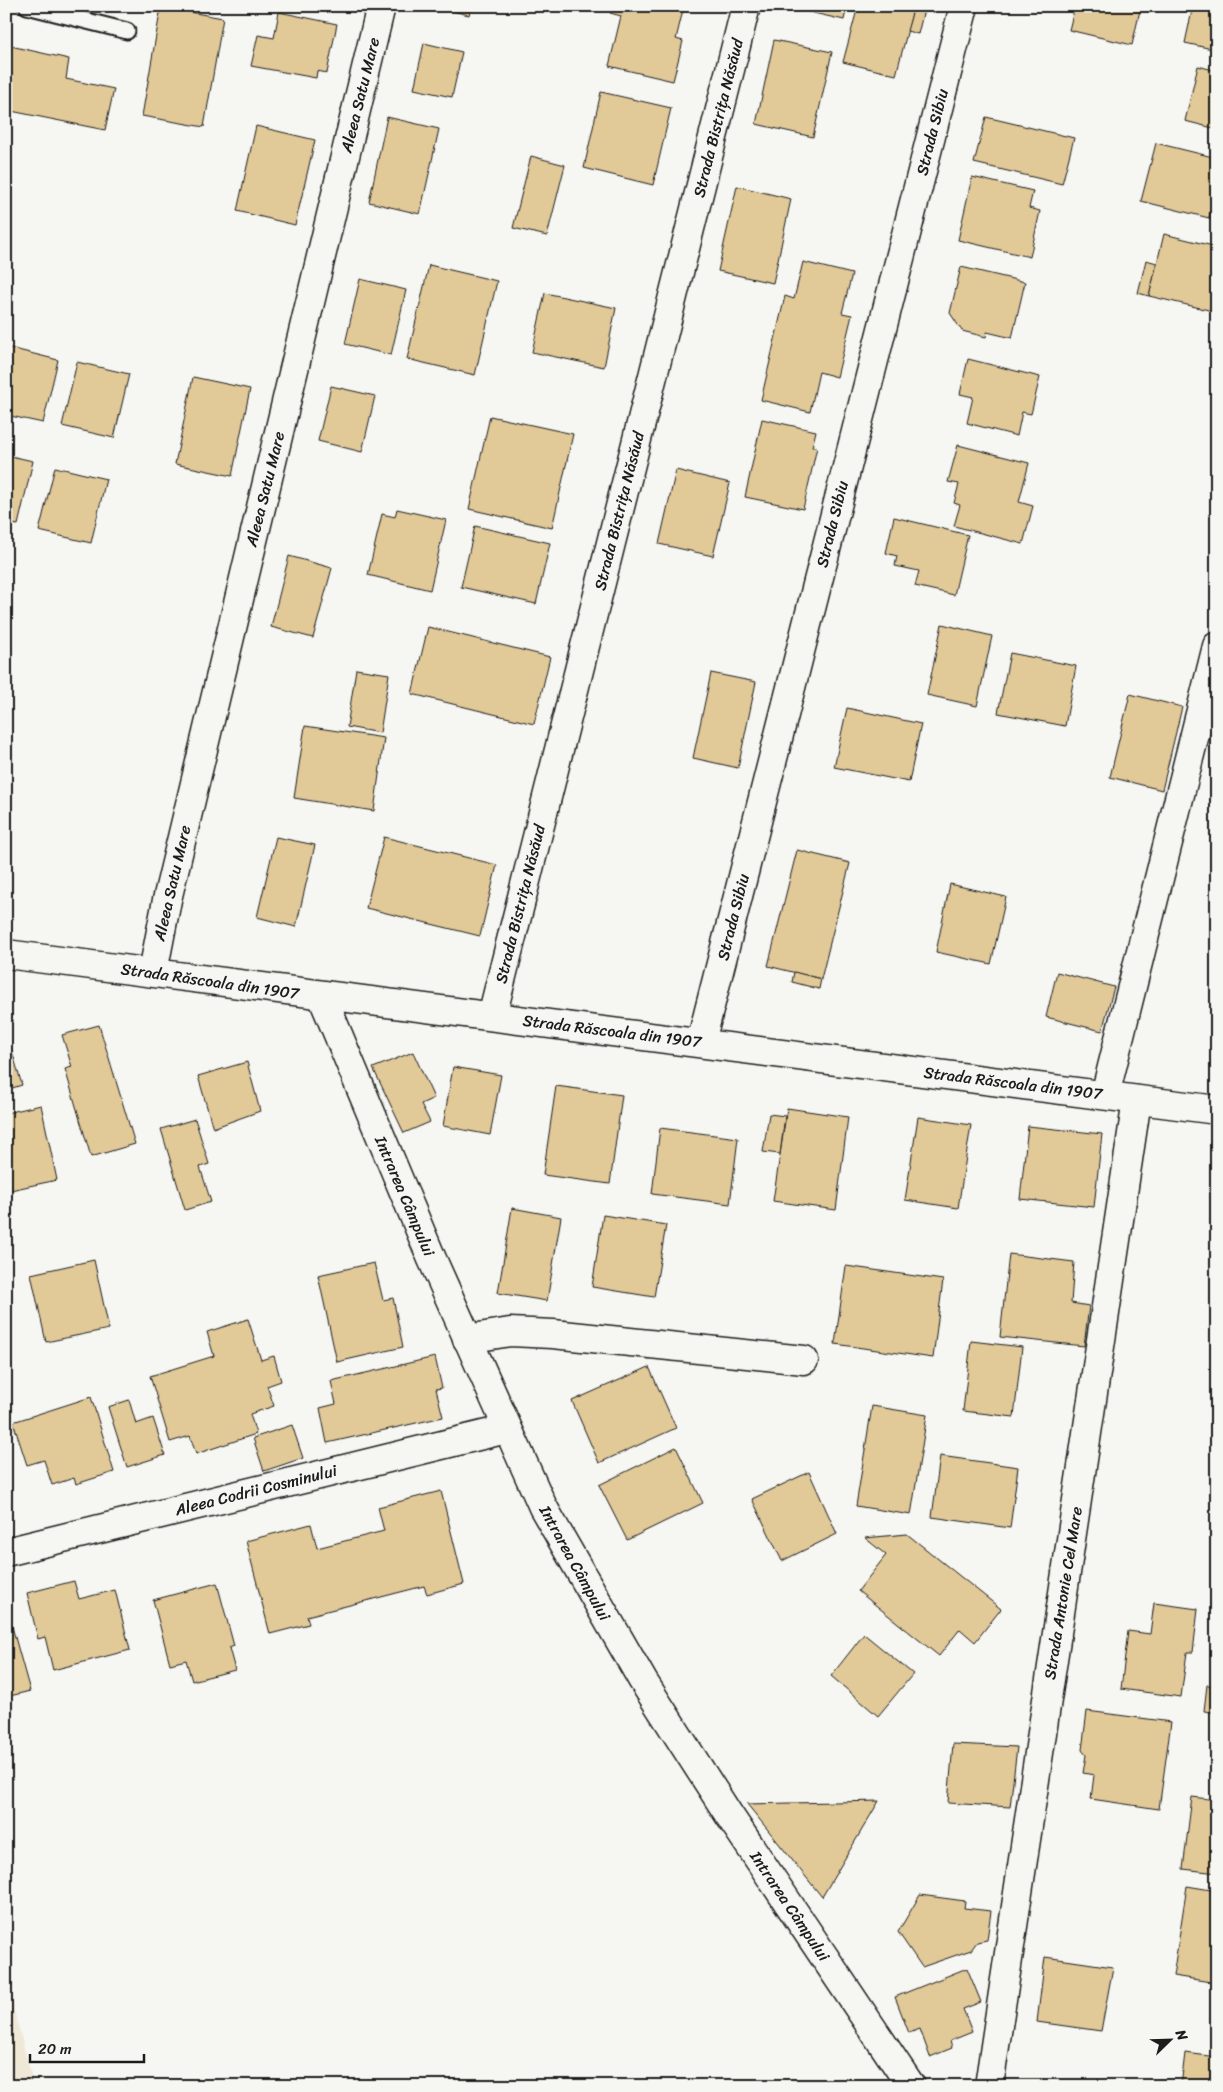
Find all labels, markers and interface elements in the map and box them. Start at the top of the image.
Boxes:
street label: Aleea Satu Mare [331,34,388,157]
street label: Strada Bistrița Năsăud [684,34,752,200]
street label: Strada Sibiu [907,85,957,178]
street label: Strada Bistrița Năsăud [585,427,653,593]
street label: Aleea Satu Mare [236,428,293,551]
street label: Strada Sibiu [807,477,857,570]
street label: Strada Bistrița Năsăud [486,820,554,986]
street label: Aleea Satu Mare [144,822,199,945]
street label: Strada Sibiu [708,870,758,963]
street label: Strada Răscoala din 1907 [119,954,302,1008]
street label: Strada Răscoala din 1907 [521,1006,704,1056]
street label: Strada Răscoala din 1907 [922,1058,1105,1108]
street label: Intrarea Câmpului [366,1130,444,1261]
street label: Aleea Codrii Cosminului [171,1456,341,1524]
street label: Intrarea Câmpului [531,1499,619,1627]
street label: Strada Antonie Cel Mare [1035,1504,1091,1682]
street label: Intrarea Câmpului [742,1844,838,1968]
north arrow [1146,2014,1196,2064]
text: N [1168,2025,1195,2045]
scale bar [30,2032,144,2064]
text: 20 m [38,2036,72,2062]

